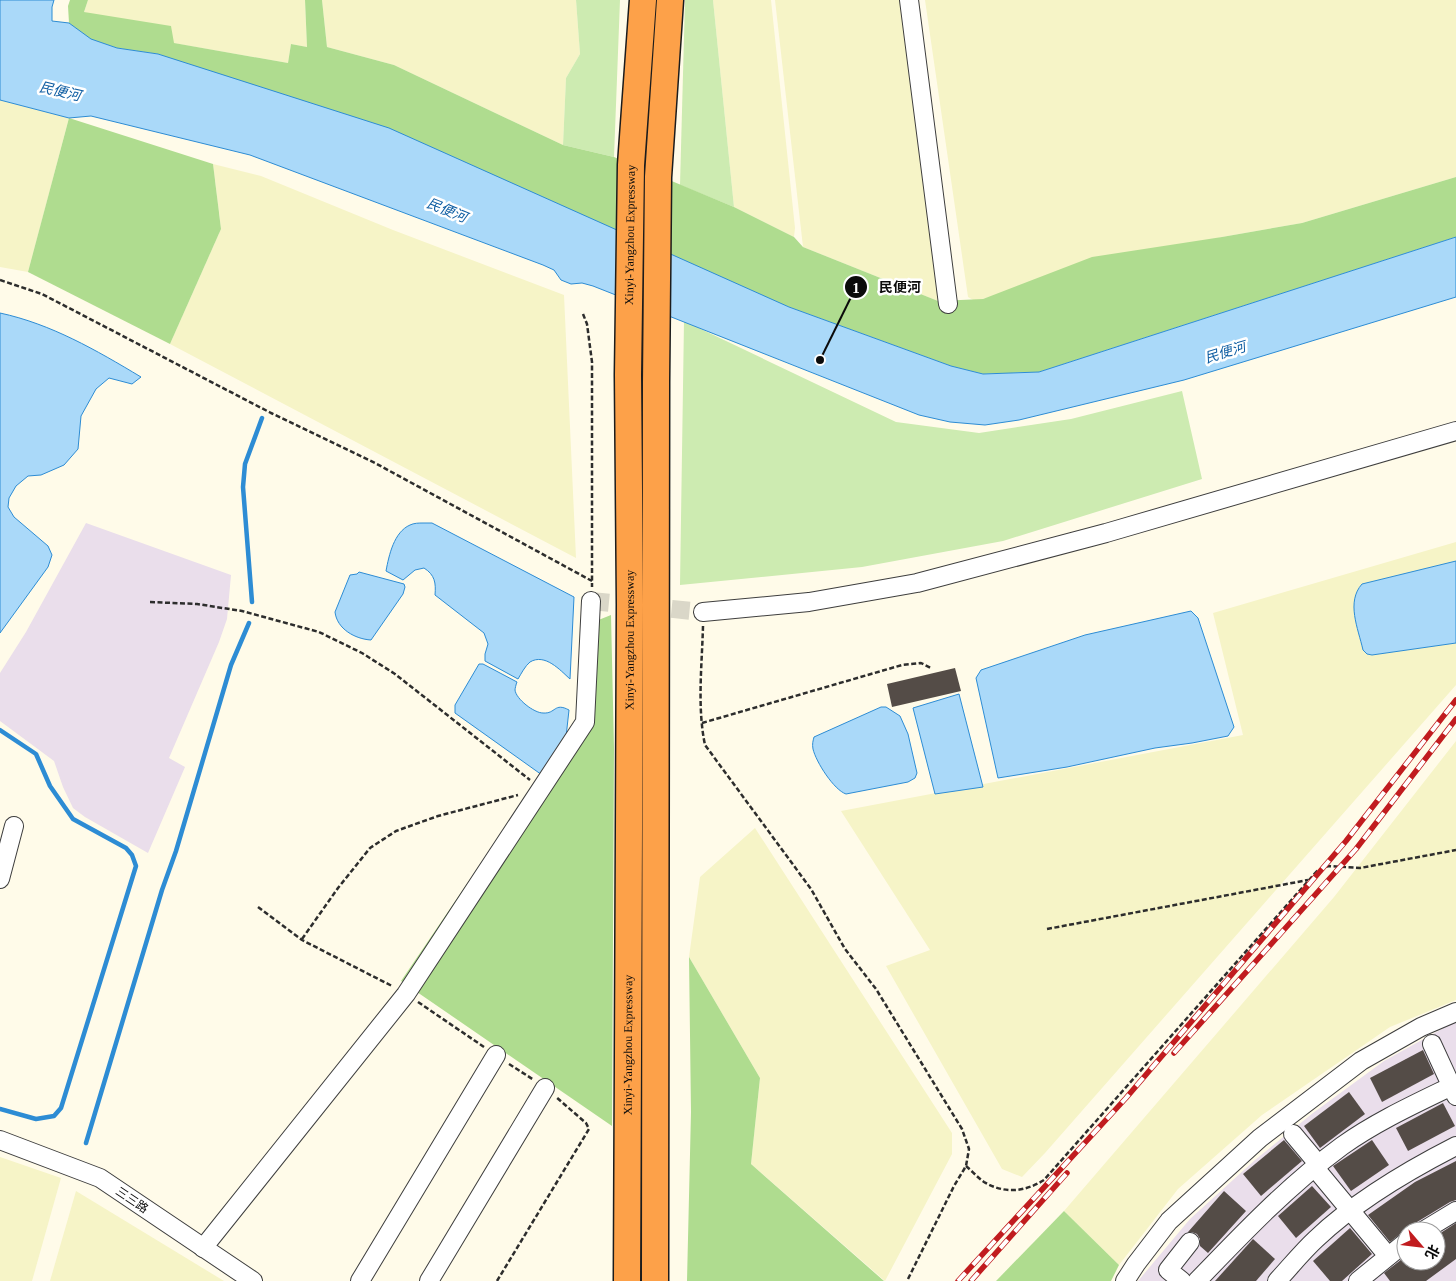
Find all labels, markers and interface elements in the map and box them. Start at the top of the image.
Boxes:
water label: 民便河 [38,79,85,104]
street label: Xinyi-Yangzhou Expressway [622,165,638,305]
water label: 民便河 [425,196,472,226]
callout: 民便河 [844,273,931,302]
text: 1 [852,280,860,296]
text: 民便河 [879,280,921,295]
water label: 民便河 [1203,338,1250,366]
street label: Xinyi-Yangzhou Expressway [623,570,637,710]
street label: Xinyi-Yangzhou Expressway [621,975,635,1115]
street label: 三三路 [113,1184,151,1216]
north arrow [1396,1221,1446,1271]
text: 北 [1422,1242,1442,1262]

